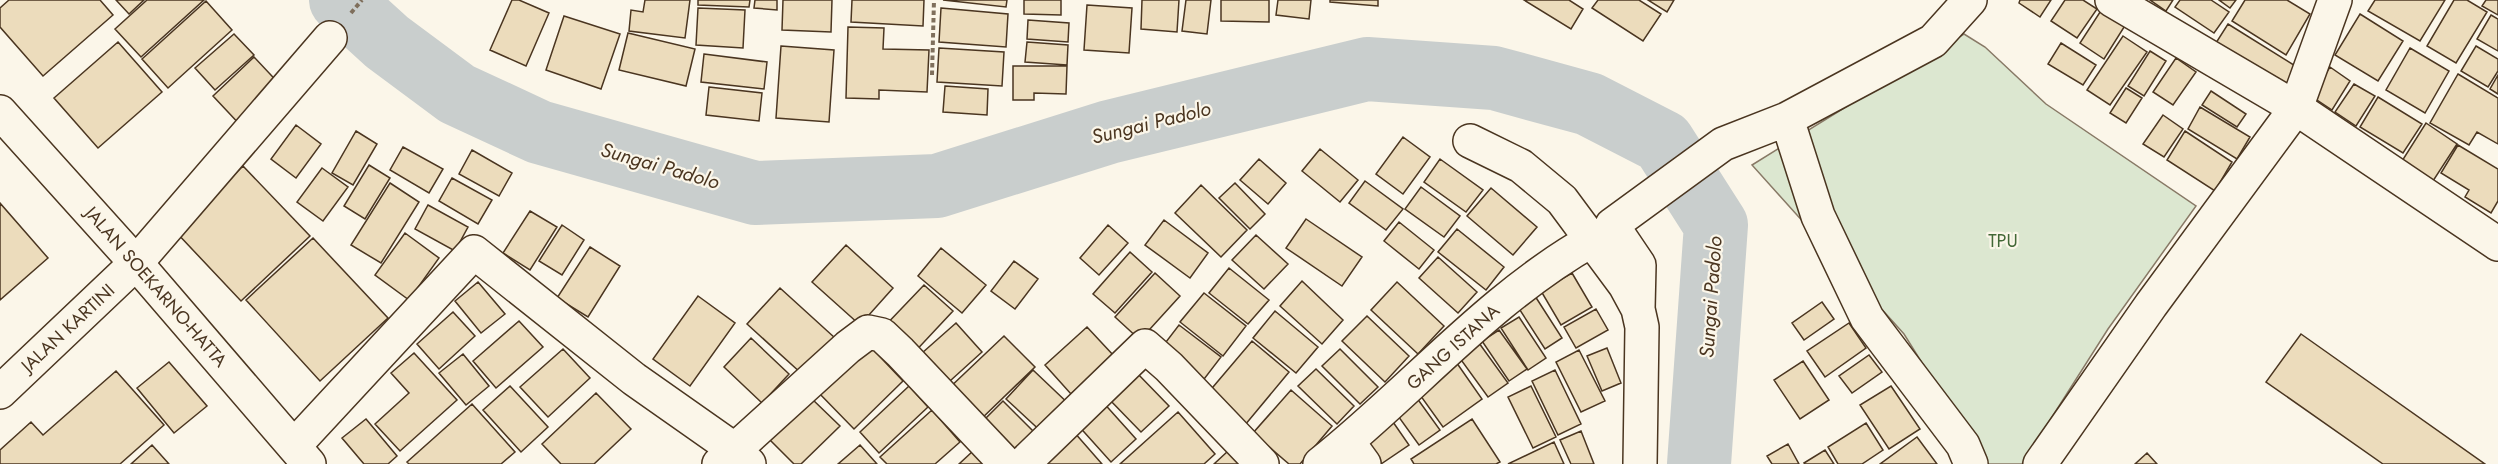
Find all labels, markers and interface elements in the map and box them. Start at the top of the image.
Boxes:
water label: Sungai Padolo [1088,94,1214,152]
water label: Sungai Padolo [597,135,723,197]
street label: JALAN SOEKARNO-HATTA [78,200,233,373]
park label: TPU [1988,228,2018,254]
water label: Sungai Padolo [1692,235,1730,359]
street label: JALAN KARTINI [14,278,121,380]
street label: GANG ISTANA [1401,298,1505,396]

